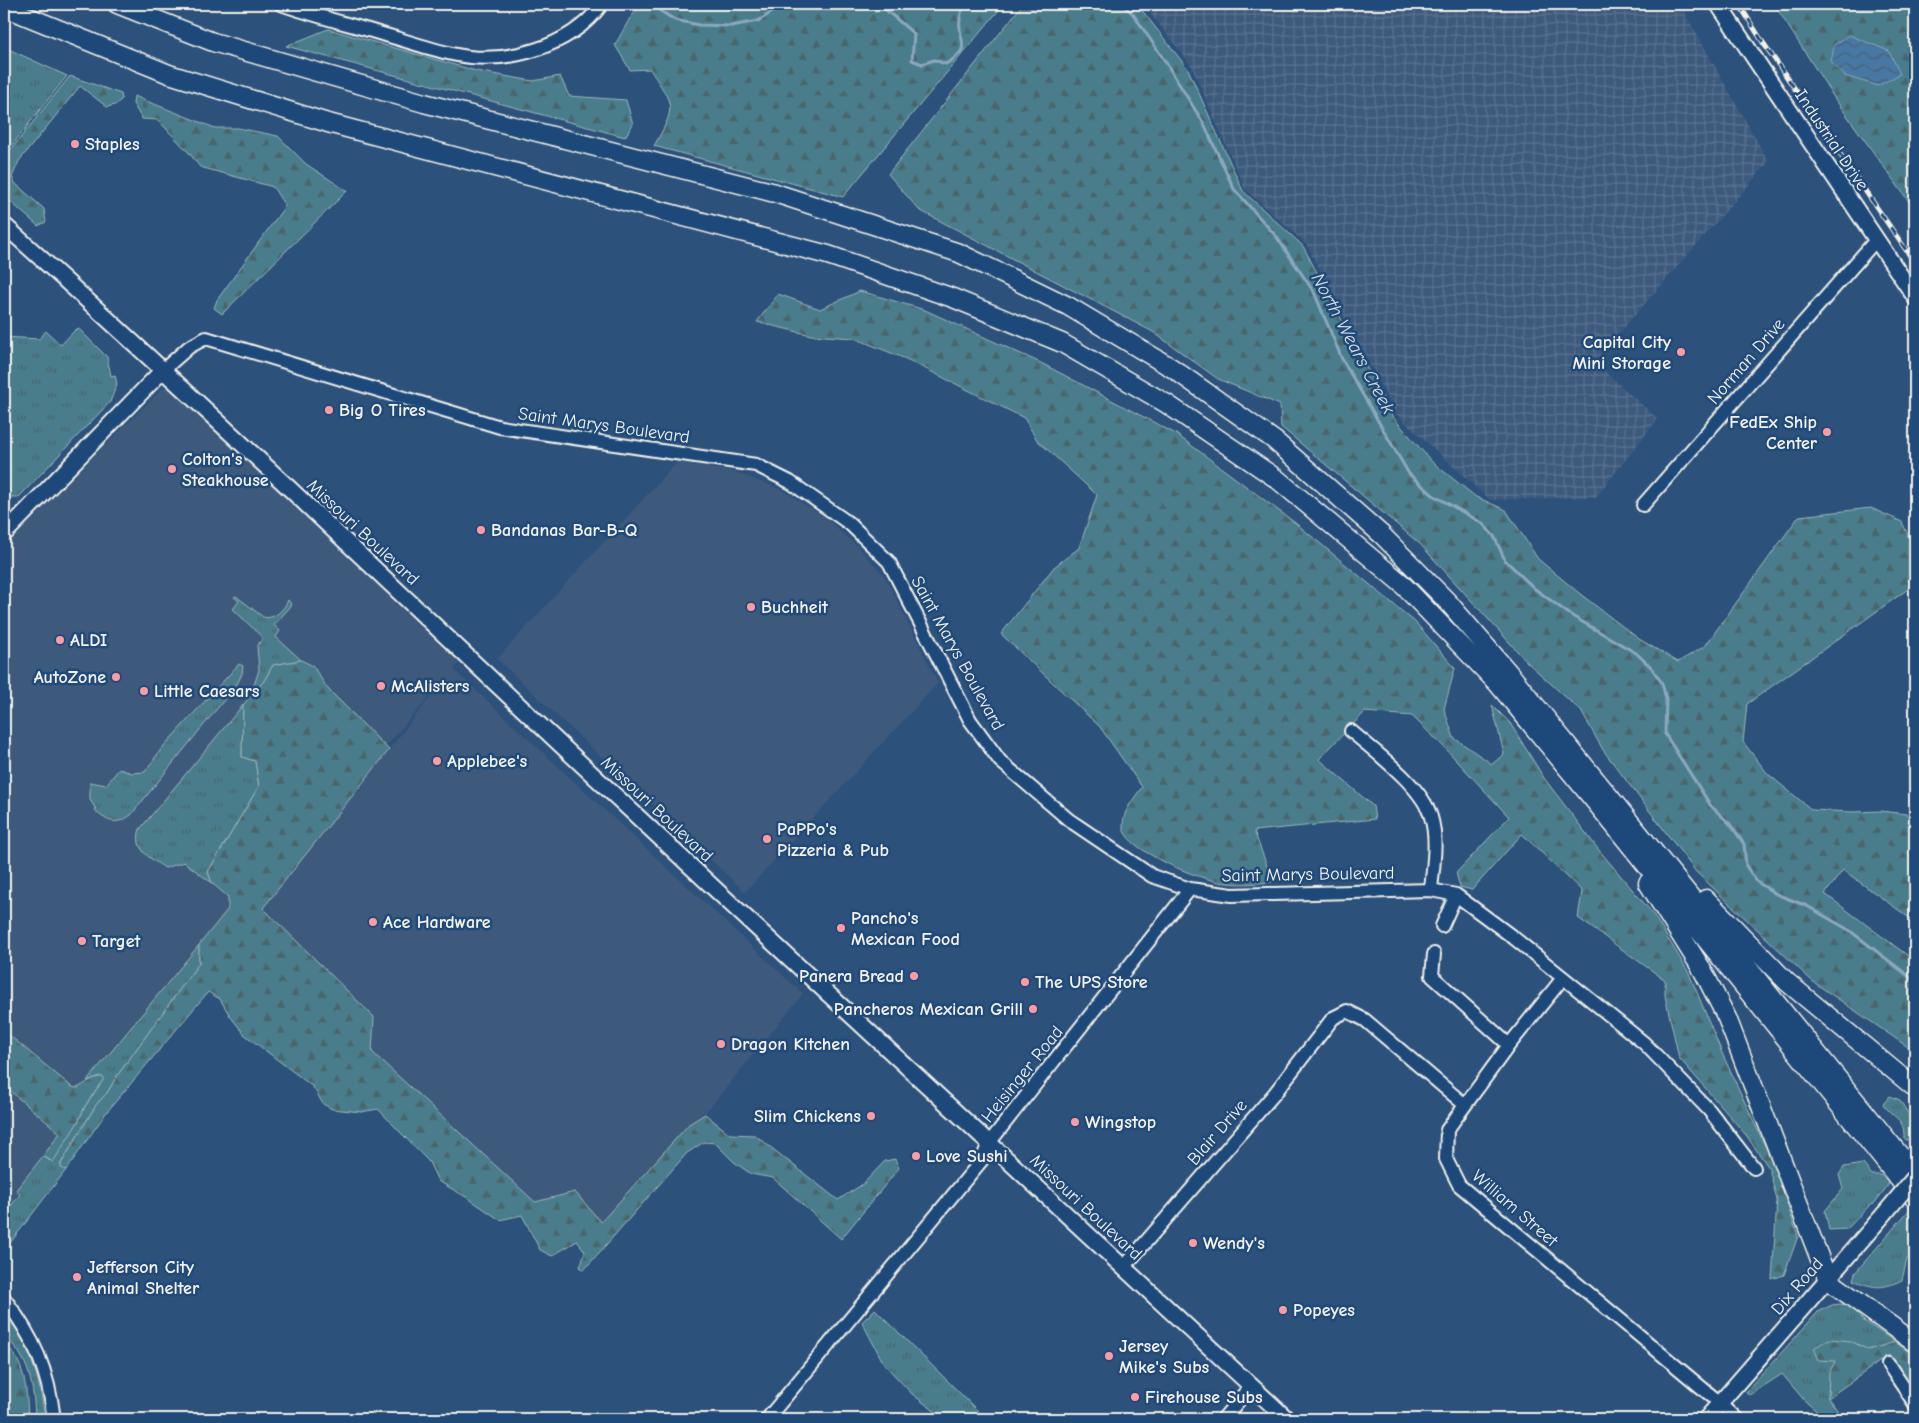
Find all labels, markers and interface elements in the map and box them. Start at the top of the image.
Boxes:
street label: Industrial Drive [1790,86,1873,195]
place label: Staples [85,134,140,155]
marker: Staples [69,138,81,150]
water label: North Wears Creek [1307,269,1400,418]
street label: Norman Drive [1703,314,1790,409]
place label: Capital City Mini Storage [1572,332,1672,374]
marker: Capital City Mini Storage [1675,346,1687,358]
place label: Big O Tires [339,400,426,421]
street label: Saint Marys Boulevard [517,403,691,448]
marker: Big O Tires [323,404,335,416]
place label: FedEx Ship Center [1729,412,1818,454]
marker: FedEx Ship Center [1821,426,1833,438]
place label: Colton's Steakhouse [182,449,269,491]
marker: Colton's Steakhouse [166,463,178,475]
street label: Missouri Boulevard [302,475,423,590]
place label: Bandanas Bar-B-Q [491,520,637,541]
marker: Bandanas Bar-B-Q [475,524,487,536]
street label: Saint Marys Boulevard [906,573,1009,734]
place label: Buchheit [761,597,829,618]
marker: Buchheit [745,601,757,613]
place label: ALDI [70,630,107,651]
marker: ALDI [54,634,66,646]
place label: AutoZone [34,667,106,688]
marker: AutoZone [110,671,122,683]
place label: McAlisters [391,676,470,697]
marker: McAlisters [375,680,387,692]
place label: Little Caesars [154,681,260,702]
marker: Little Caesars [138,685,150,697]
place label: Applebee's [447,751,528,772]
street label: Missouri Boulevard [596,752,717,867]
marker: Applebee's [431,755,443,767]
place label: PaPPo's Pizzeria & Pub [777,819,889,861]
marker: PaPPo's Pizzeria & Pub [761,833,773,845]
street label: Saint Marys Boulevard [1221,862,1395,887]
place label: Pancho's Mexican Food [851,908,960,950]
place label: Ace Hardware [383,912,491,933]
marker: Ace Hardware [367,916,379,928]
marker: Pancho's Mexican Food [835,922,847,934]
place label: Target [92,931,142,952]
marker: Target [76,935,88,947]
place label: Panera Bread [799,966,904,987]
marker: Panera Bread [908,970,920,982]
place label: The UPS Store [1035,972,1148,993]
marker: The UPS Store [1019,976,1031,988]
place label: Pancheros Mexican Grill [834,999,1023,1020]
marker: Pancheros Mexican Grill [1027,1003,1039,1015]
street label: Heisinger Road [977,1022,1068,1127]
place label: Dragon Kitchen [731,1034,850,1055]
marker: Dragon Kitchen [715,1038,727,1050]
street label: Blair Drive [1183,1095,1252,1170]
place label: Slim Chickens [754,1106,861,1127]
marker: Slim Chickens [865,1110,877,1122]
place label: Wingstop [1085,1112,1156,1133]
marker: Wingstop [1069,1116,1081,1128]
place label: Love Sushi [926,1146,1008,1167]
marker: Love Sushi [910,1150,922,1162]
street label: Missouri Boulevard [1025,1150,1146,1265]
street label: William Street [1467,1165,1563,1252]
place label: Wendy's [1203,1233,1265,1254]
marker: Wendy's [1187,1237,1199,1249]
street label: Dix Road [1767,1253,1828,1319]
place label: Jefferson City Animal Shelter [87,1257,200,1299]
marker: Jefferson City Animal Shelter [71,1271,83,1283]
place label: Popeyes [1293,1300,1355,1321]
marker: Popeyes [1277,1304,1289,1316]
place label: Jersey Mike's Subs [1119,1336,1210,1378]
marker: Jersey Mike's Subs [1103,1350,1115,1362]
place label: Firehouse Subs [1145,1387,1263,1408]
marker: Firehouse Subs [1129,1391,1141,1403]

